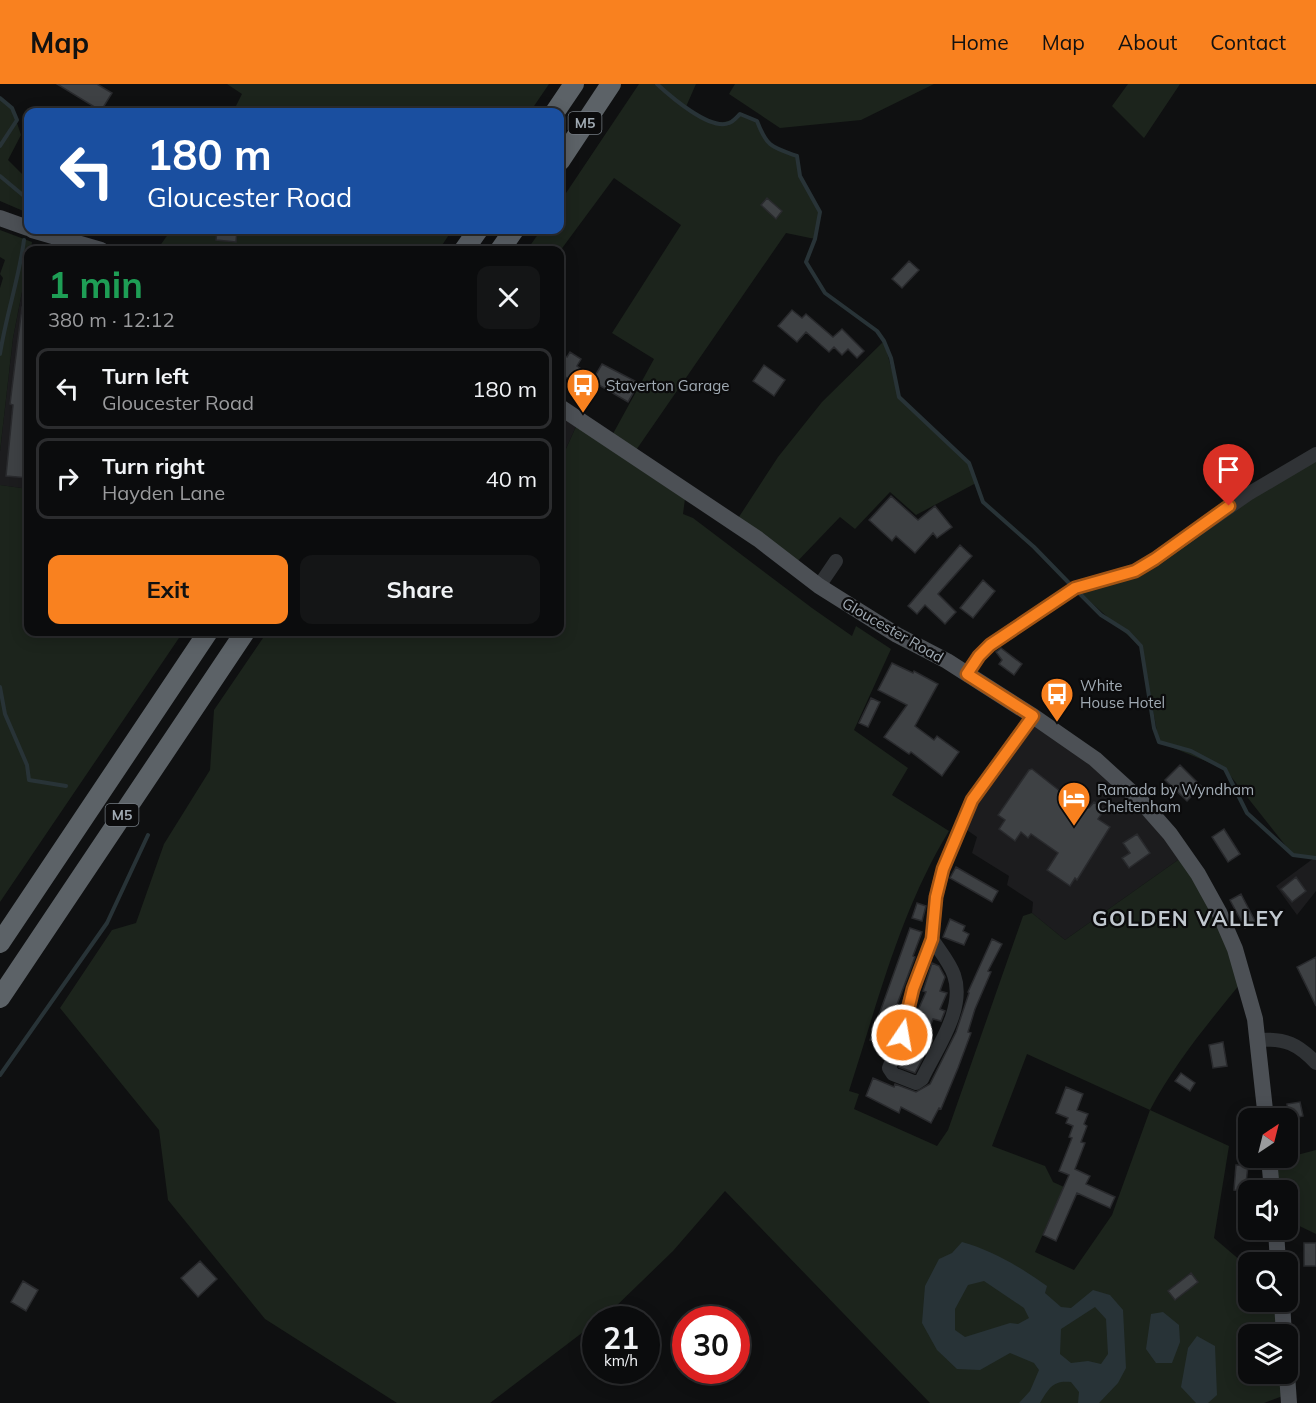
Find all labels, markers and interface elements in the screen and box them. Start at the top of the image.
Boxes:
text: Map [30,25,89,60]
text: Home [951,29,1009,55]
text: Map [1042,29,1085,55]
text: About [1118,29,1177,55]
text: Contact [1210,29,1286,55]
road number: M5 [568,112,602,134]
text: 180 m [147,128,272,181]
icon: left [48,132,126,210]
text: Gloucester Road [147,180,352,214]
text: 1 min [48,262,143,307]
button: close [477,266,540,329]
text: 380 m · 12:12 [48,307,174,332]
text: Turn left [102,362,189,390]
bus stop icon: Staverton Garage [565,367,601,414]
icon: left [51,372,84,405]
text: 180 m [472,375,537,403]
place label: Staverton Garage [606,376,729,395]
text: Gloucester Road [102,390,254,415]
pin [1203,444,1254,506]
text: Turn right [102,452,205,480]
icon: arrive [1212,453,1245,486]
icon: right [51,462,84,495]
text: 40 m [486,465,537,493]
text: Hayden Lane [102,480,225,505]
button: Exit [48,555,288,624]
button: Share [300,555,540,624]
street label: Gloucester Road [839,593,947,667]
bus stop icon: White House Hotel [1039,676,1075,723]
place label: White House Hotel [1080,676,1165,712]
hotel icon: Ramada by Wyndham Cheltenham [1056,780,1092,827]
place label: Ramada by Wyndham Cheltenham [1097,780,1254,816]
road number: M5 [106,804,138,826]
district label: GOLDEN VALLEY [1092,905,1284,931]
position arrow [870,1003,934,1067]
north arrow [1238,1108,1298,1168]
map controls [1238,1108,1298,1384]
button: sound [1238,1180,1298,1240]
button: search [1238,1252,1298,1312]
speed limit sign: 30 [672,1306,750,1384]
text: 21 [603,1319,639,1357]
button: layers [1238,1324,1298,1384]
text: km/h [604,1351,638,1370]

